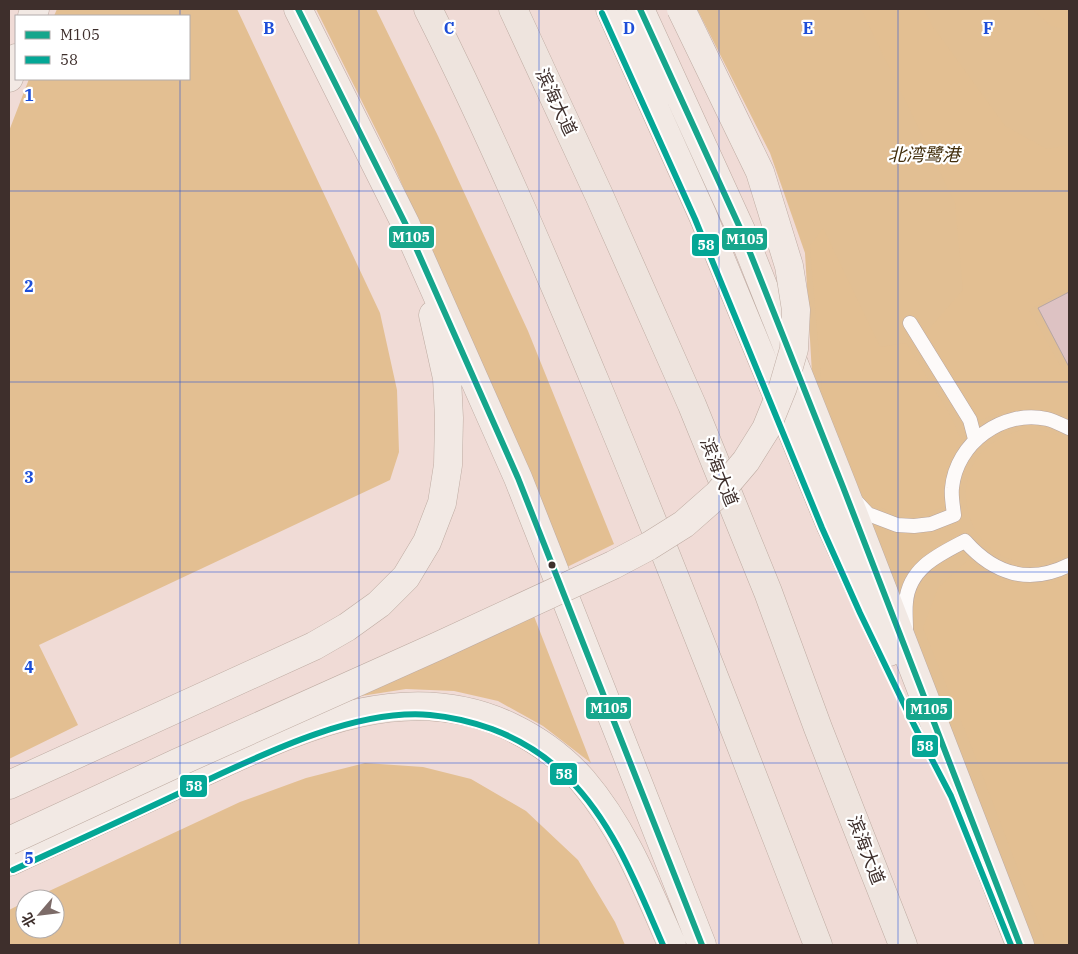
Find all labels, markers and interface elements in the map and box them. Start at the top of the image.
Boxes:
legend [15,15,190,80]
text: B [263,18,275,38]
text: C [444,18,454,38]
text: D [623,18,635,38]
text: E [803,18,813,38]
text: F [983,18,993,38]
text: M105 [60,25,100,44]
text: 58 [60,50,78,69]
street label: 滨海大道 [531,64,582,139]
text: 1 [24,85,34,105]
park label: 北湾鹭港 [888,143,963,166]
line badge: M105 [388,225,435,249]
line badge: M105 [721,227,768,251]
text: M105 [392,228,430,246]
text: M105 [726,230,764,248]
line badge: 58 [691,233,720,257]
text: 58 [698,236,714,254]
text: 2 [24,276,34,296]
street label: 滨海大道 [695,434,744,509]
text: 3 [24,467,34,487]
unlabelled marker [547,560,557,570]
text: 4 [24,657,34,677]
line badge: M105 [585,696,632,720]
line badge: M105 [905,697,953,721]
text: M105 [590,699,628,717]
text: M105 [910,700,948,718]
line badge: 58 [911,734,939,758]
text: 58 [917,737,933,755]
line badge: 58 [549,762,578,786]
text: 58 [556,765,572,783]
line badge: 58 [179,774,208,798]
text: 58 [186,777,202,795]
street label: 滨海大道 [843,812,890,888]
text: 5 [24,848,34,868]
north arrow [15,889,65,939]
text: 北 [17,910,40,931]

